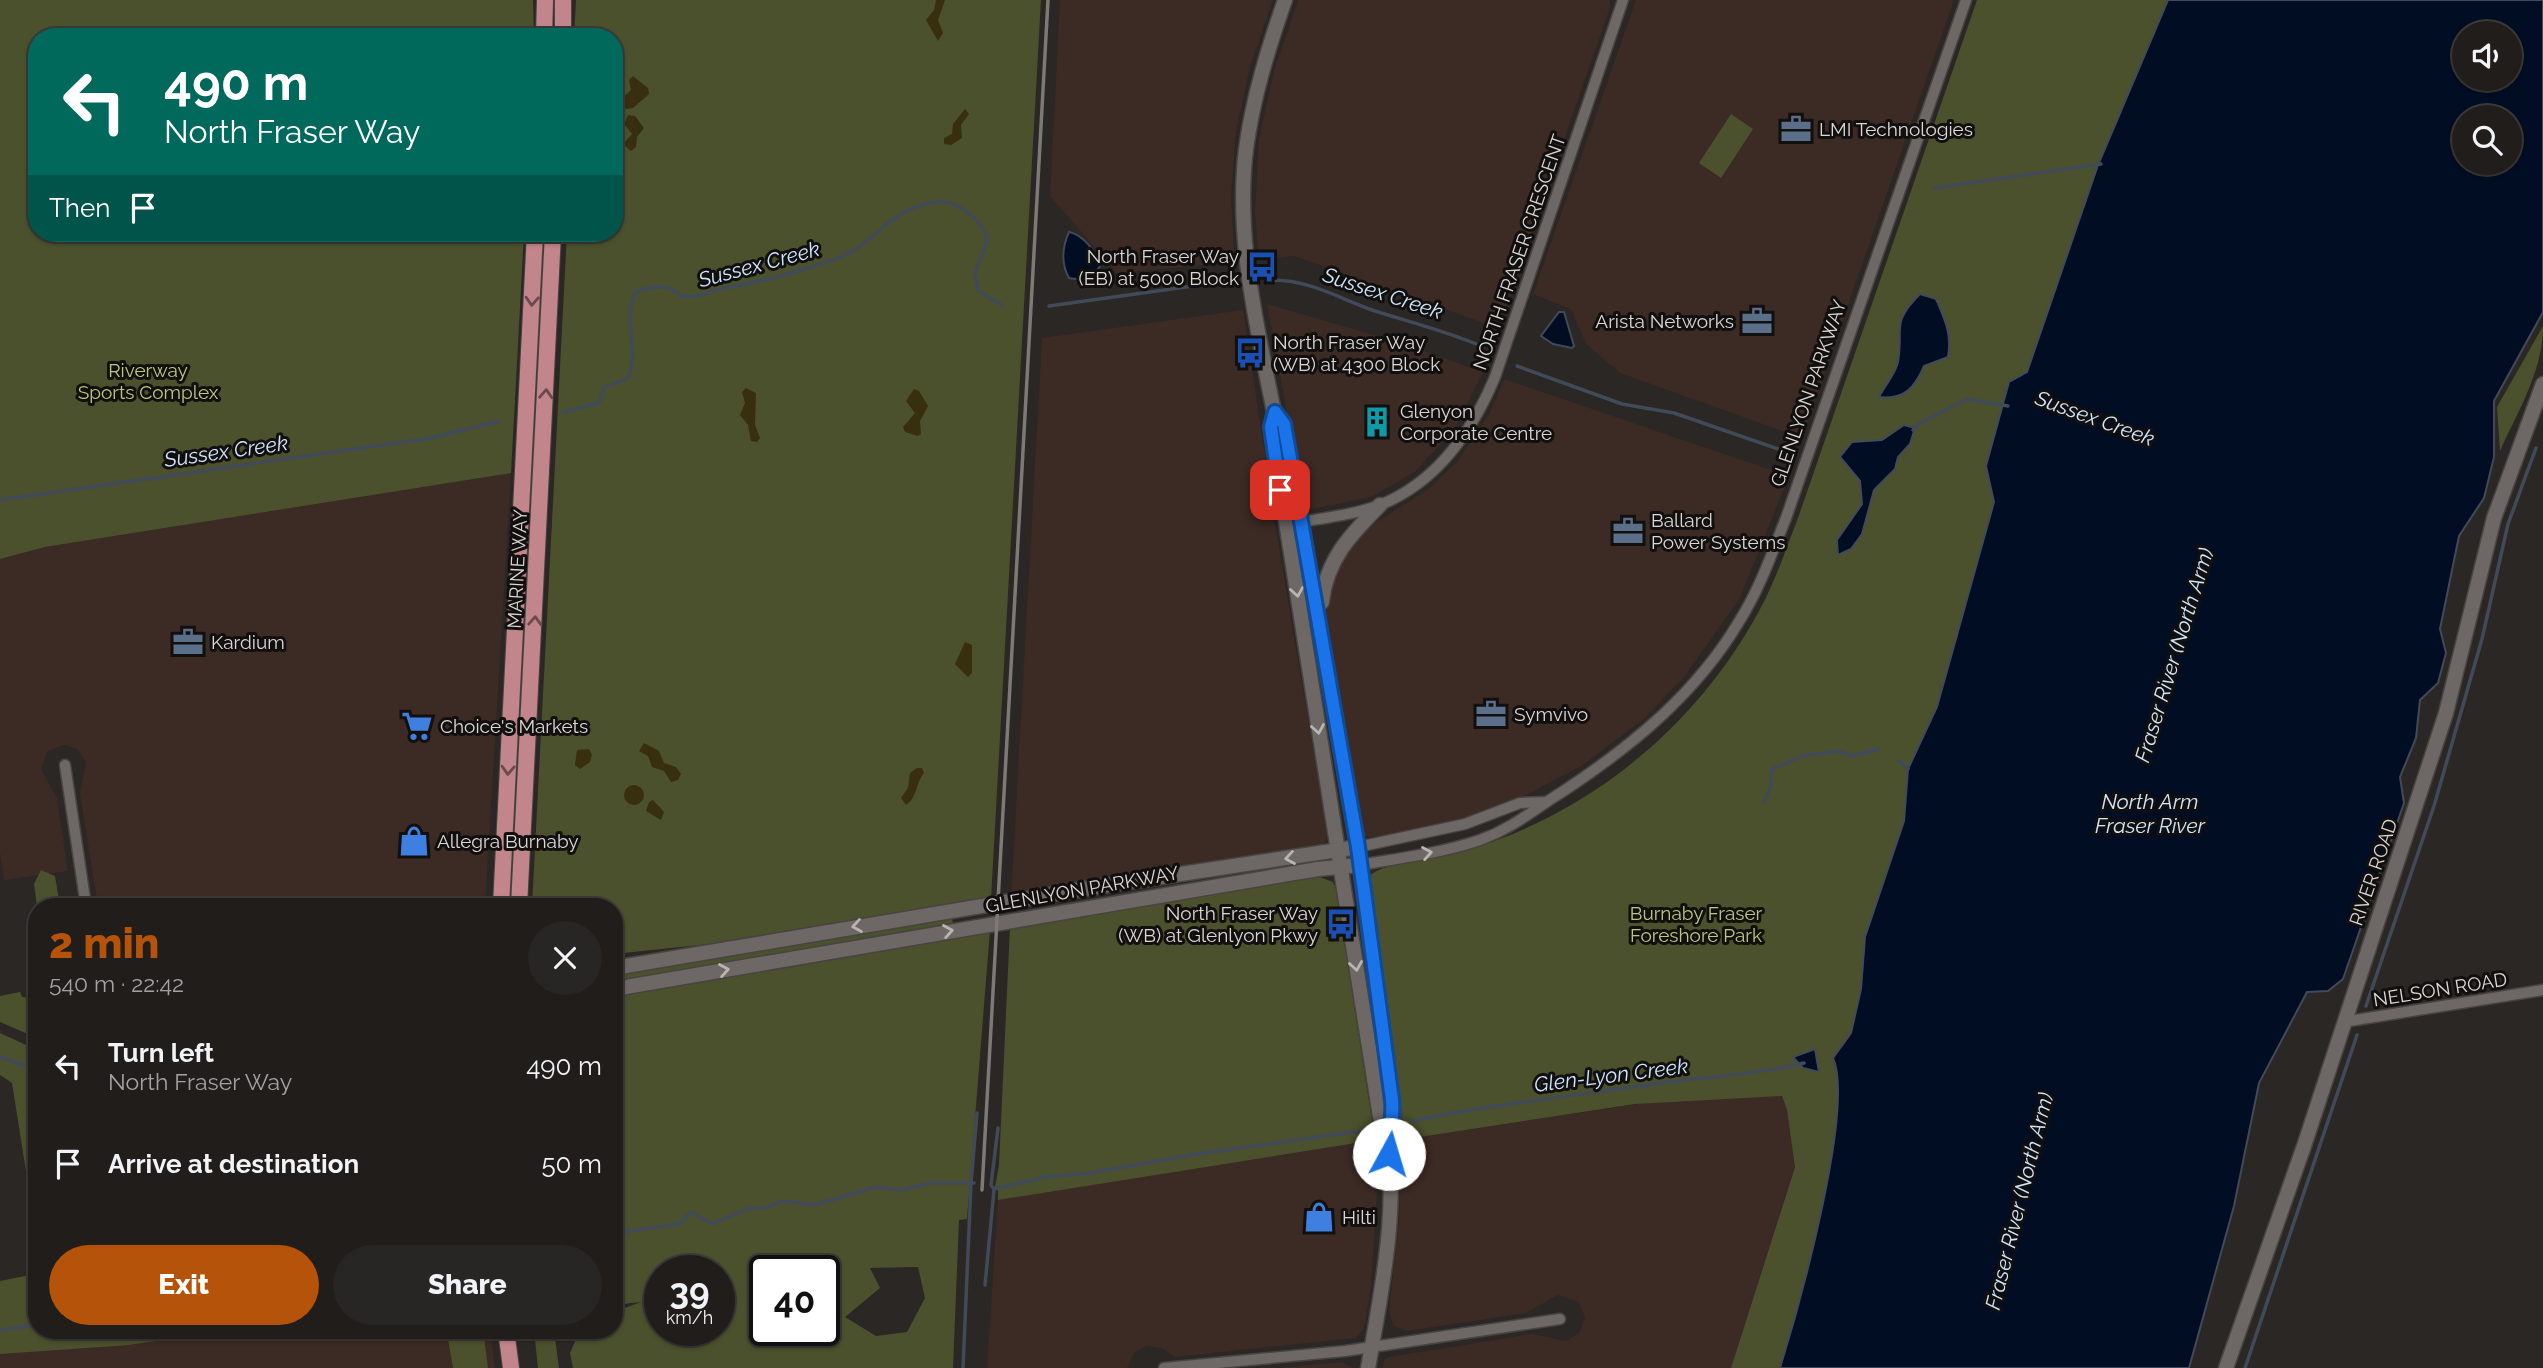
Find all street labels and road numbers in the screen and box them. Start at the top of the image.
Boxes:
street label: NORTH FRASER CRESCENT [1468,131,1570,373]
street label: GLENLYON PARKWAY [1766,296,1850,489]
street label: MARINE WAY [503,508,531,629]
street label: RIVER ROAD [2344,816,2402,928]
street label: GLENLYON PARKWAY [984,861,1181,917]
street label: NELSON ROAD [2371,968,2509,1010]

